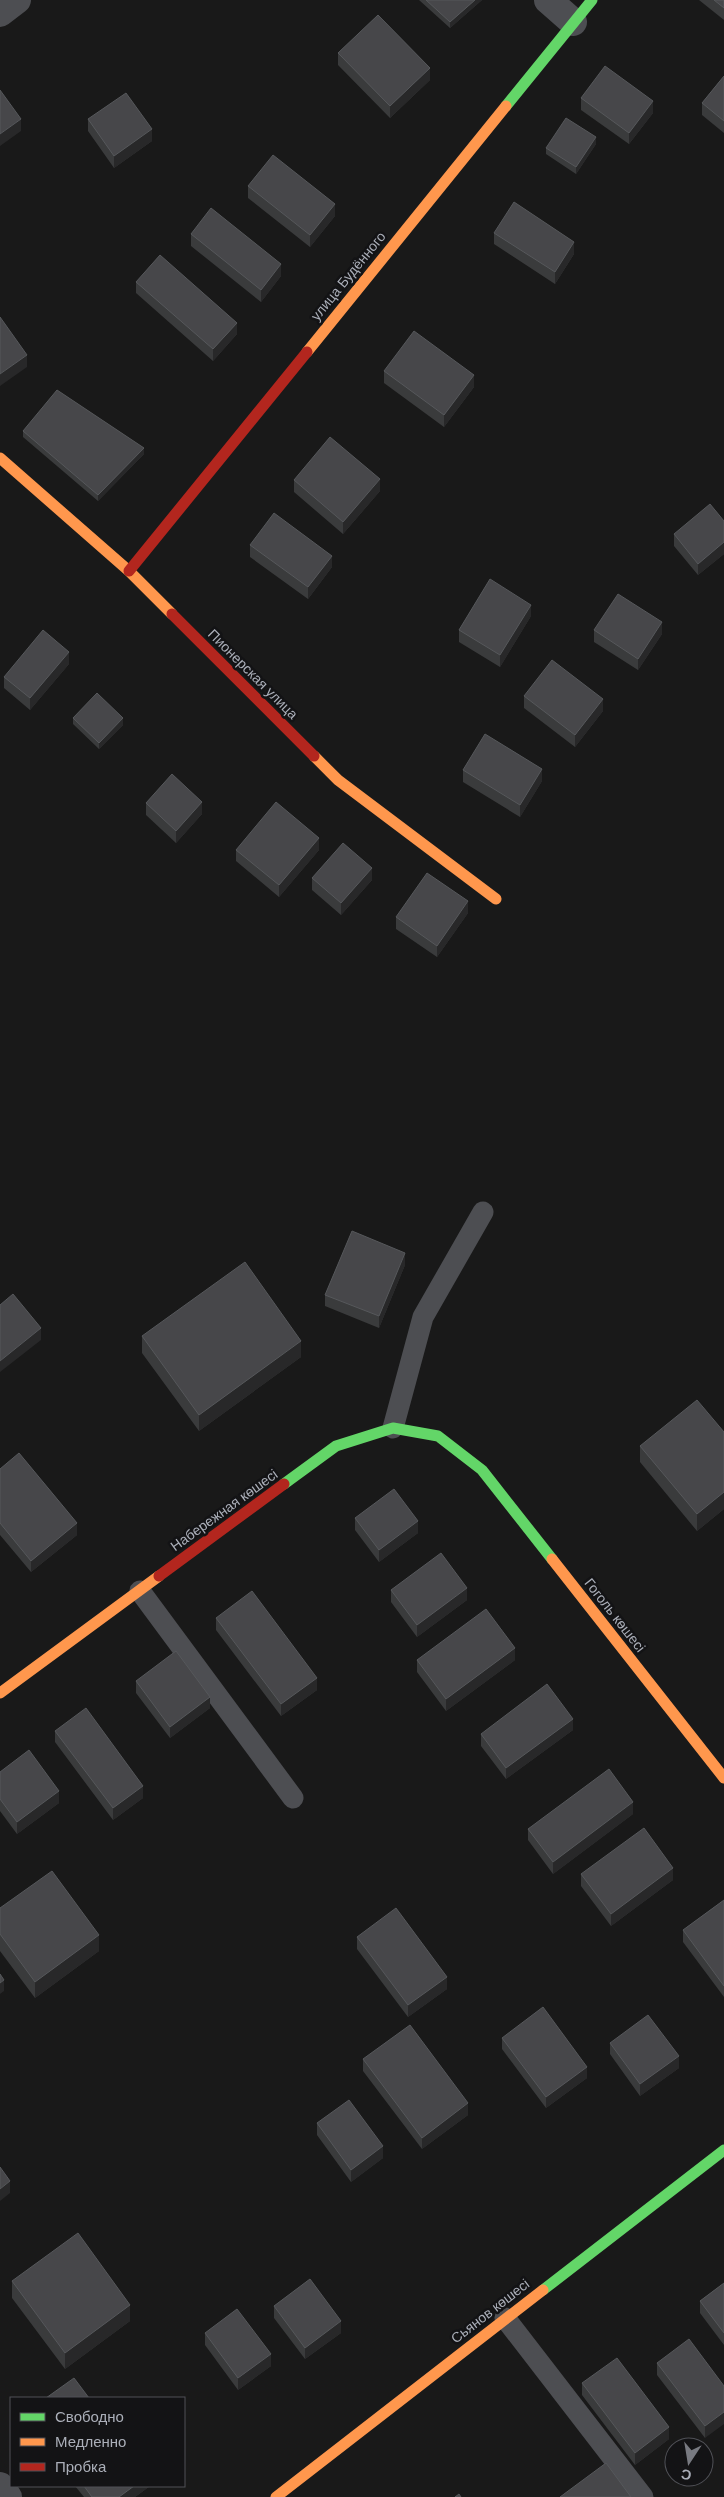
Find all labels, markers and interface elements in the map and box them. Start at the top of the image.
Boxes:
street label: улица Будённого [307,228,390,324]
street label: Пионерская улица [204,625,302,723]
street label: Набережная көшесі [167,1465,281,1555]
street label: Гоголь көшесі [581,1574,649,1656]
street label: Сьянов көшесі [447,2275,533,2347]
legend [10,2397,185,2487]
text: Свободно [55,2407,124,2427]
text: Медленно [55,2432,126,2452]
north arrow [664,2437,714,2487]
text: Пробка [55,2457,107,2477]
text: С [679,2465,693,2485]

